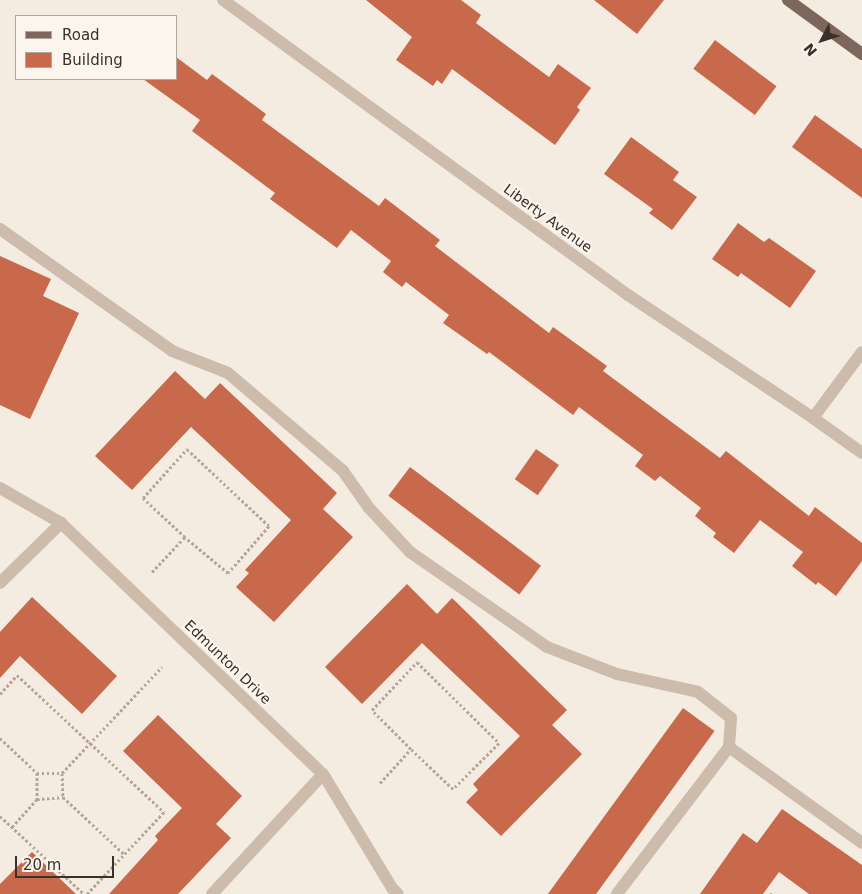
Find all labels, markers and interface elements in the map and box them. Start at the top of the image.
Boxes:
legend [15,15,178,80]
north arrow [797,15,847,65]
text: Road [62,26,100,44]
text: N [801,40,820,59]
text: Building [62,51,123,69]
street label: Liberty Avenue [501,180,595,256]
street label: Edmunton Drive [181,616,275,708]
scale bar [18,846,116,878]
text: 20 m [23,856,61,874]

